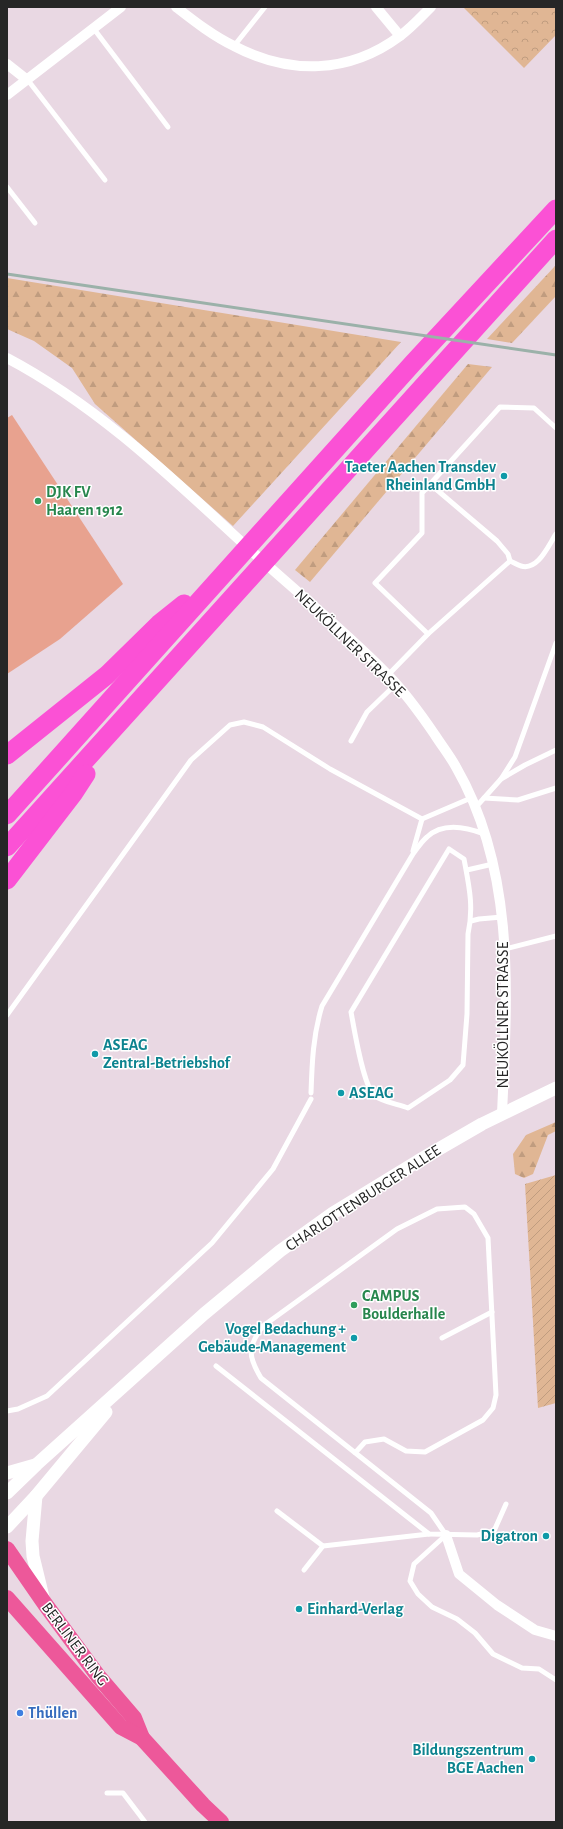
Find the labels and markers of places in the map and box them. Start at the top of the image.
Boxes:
place label: Taeter Aachen Transdev Rheinland GmbH [345,459,497,493]
marker: Taeter Aachen Transdev Rheinland GmbH [499,471,509,481]
place label: DJK FV Haaren 1912 [46,484,123,518]
marker: DJK FV Haaren 1912 [33,496,43,506]
place label: ASEAG Zentral-Betriebshof [103,1037,232,1071]
marker: ASEAG Zentral-Betriebshof [90,1049,100,1059]
place label: ASEAG [349,1085,394,1101]
marker: ASEAG [336,1088,346,1098]
place label: CAMPUS Boulderhalle [362,1288,446,1322]
marker: CAMPUS Boulderhalle [349,1300,359,1310]
place label: Vogel Bedachung + Gebäude-Management [198,1321,347,1355]
marker: Vogel Bedachung + Gebäude-Management [349,1333,359,1343]
place label: Digatron [481,1528,538,1544]
marker: Digatron [541,1531,551,1541]
place label: Einhard-Verlag [307,1601,404,1617]
marker: Einhard-Verlag [294,1604,304,1614]
place label: Thüllen [28,1705,77,1721]
marker: Thüllen [15,1708,25,1718]
place label: Bildungszentrum BGE Aachen [412,1742,524,1776]
marker: Bildungszentrum BGE Aachen [527,1754,537,1764]

